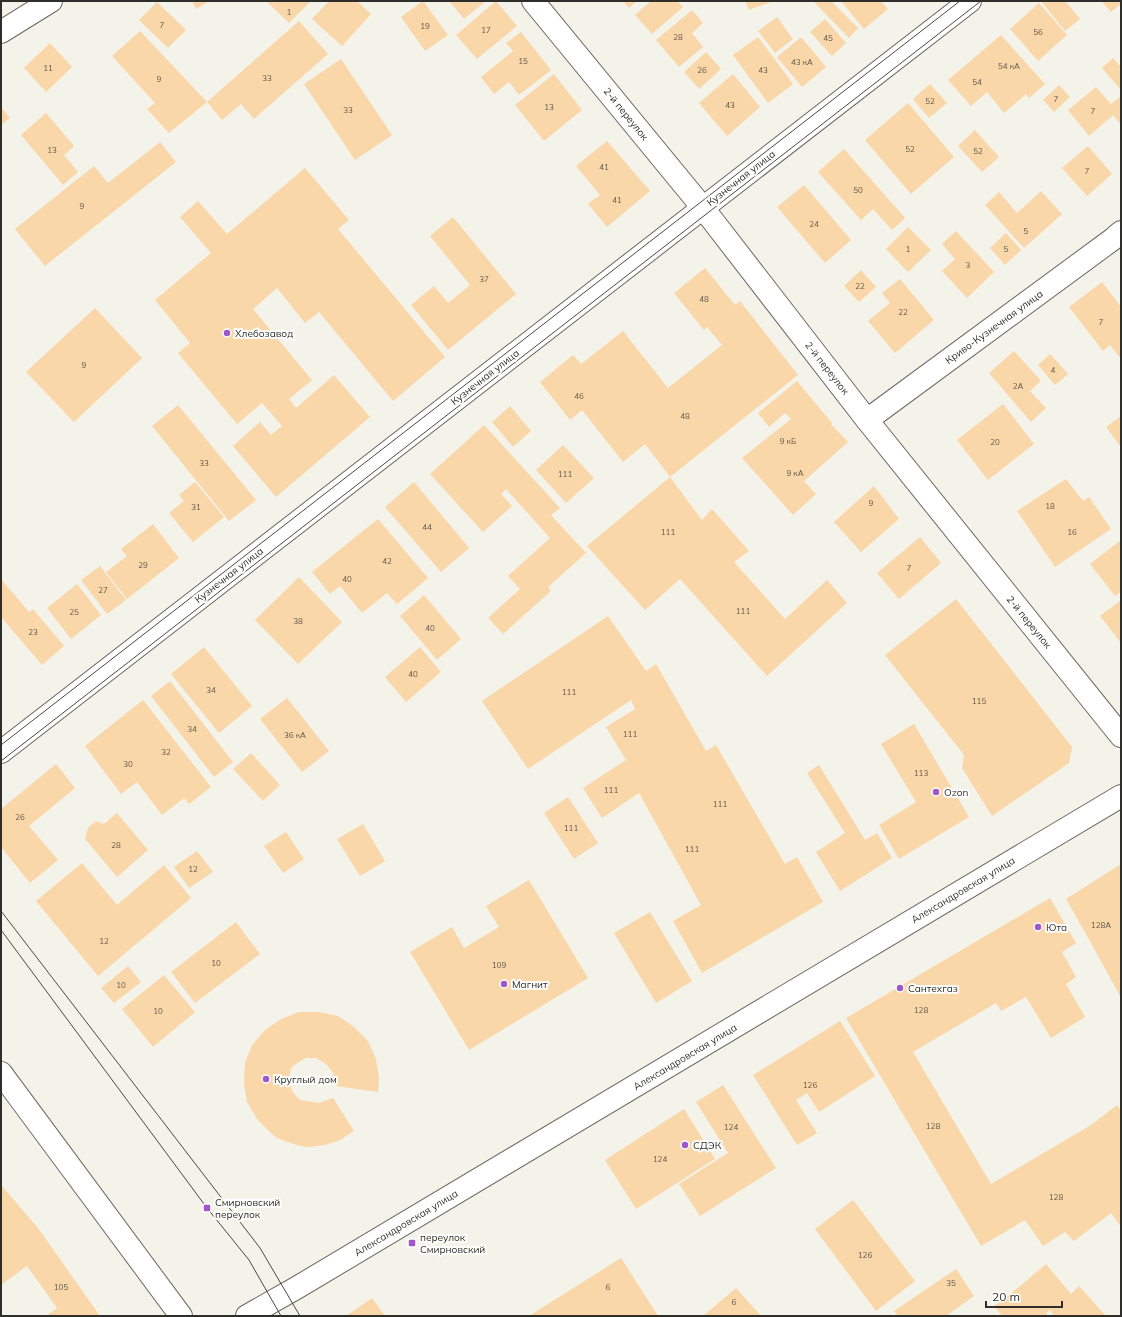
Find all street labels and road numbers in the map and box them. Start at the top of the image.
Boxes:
street label: 2-й переулок [601,85,652,143]
street label: Кузнечная улица [704,147,778,209]
street label: Криво-Кузнечная улица [943,287,1045,367]
street label: 2-й переулок [802,339,852,398]
street label: Кузнечная улица [448,346,522,408]
street label: Кузнечная улица [192,544,266,606]
street label: 2-й переулок [1004,593,1055,651]
street label: Александровская улица [909,854,1017,926]
street label: Александровская улица [631,1021,739,1093]
street label: Александровская улица [352,1187,460,1259]

